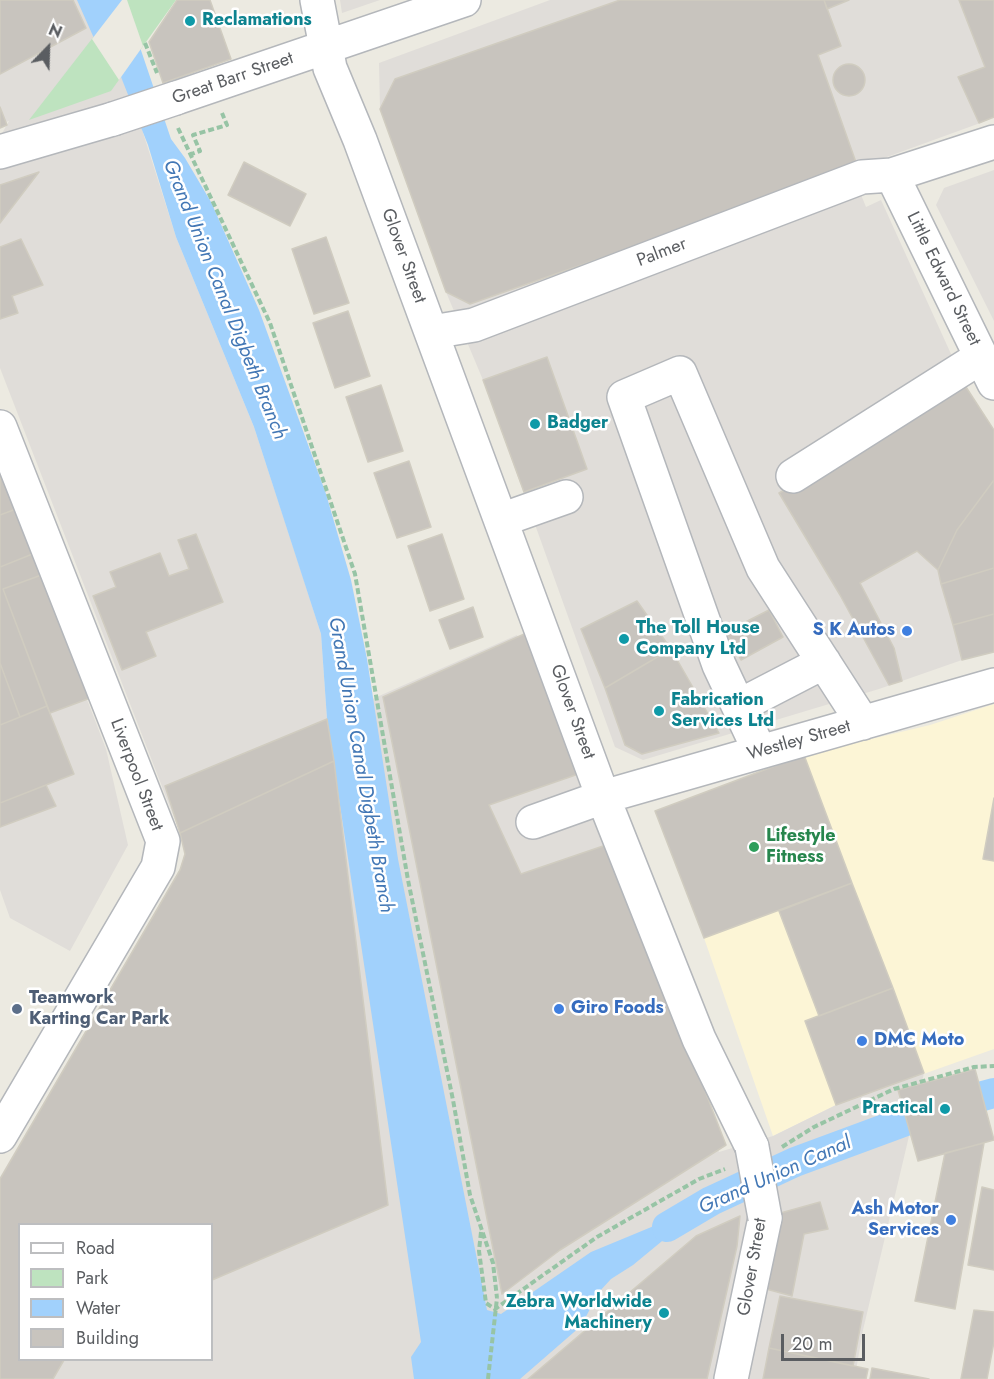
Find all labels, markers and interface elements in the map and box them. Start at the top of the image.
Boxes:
place label: Reclamations [202,10,312,32]
marker: Reclamations [183,14,197,28]
north arrow [18,18,78,78]
text: N [45,18,66,44]
street label: Great Barr Street [169,48,297,110]
water label: Grand Union Canal Digbeth Branch [157,157,291,443]
street label: Glover Street [376,206,430,306]
street label: Little Edward Street [901,209,985,349]
street label: Palmer [634,234,690,272]
place label: Badger [547,413,608,435]
marker: Badger [528,417,542,431]
water label: Grand Union Canal Digbeth Branch [322,615,398,915]
place label: The Toll House Company Ltd [636,618,760,660]
place label: S K Autos [813,620,895,642]
marker: S K Autos [900,624,914,638]
marker: The Toll House Company Ltd [617,632,631,646]
street label: Glover Street [545,662,599,762]
place label: Fabrication Services Ltd [671,690,774,732]
marker: Fabrication Services Ltd [652,704,666,718]
street label: Liverpool Street [105,716,167,834]
street label: Westley Street [745,716,853,766]
place label: Lifestyle Fitness [766,826,835,868]
marker: Lifestyle Fitness [747,840,761,854]
place label: Teamwork Karting Car Park [29,988,169,1030]
place label: Giro Foods [571,998,664,1020]
marker: Teamwork Karting Car Park [10,1002,24,1016]
marker: Giro Foods [552,1002,566,1016]
place label: DMC Moto [874,1030,964,1052]
marker: DMC Moto [855,1034,869,1048]
place label: Practical [862,1098,933,1120]
marker: Practical [938,1102,952,1116]
water label: Grand Union Canal [695,1132,855,1220]
place label: Ash Motor Services [852,1199,939,1242]
marker: Ash Motor Services [944,1213,958,1227]
street label: Glover Street [734,1216,772,1318]
legend [18,1223,213,1361]
text: Road [76,1235,115,1261]
text: Park [76,1265,108,1291]
place label: Zebra Worldwide Machinery [506,1292,652,1334]
text: Water [76,1295,120,1321]
marker: Zebra Worldwide Machinery [657,1306,671,1320]
scale bar [784,1322,868,1360]
text: Building [76,1325,139,1351]
text: 20 m [792,1331,832,1357]

